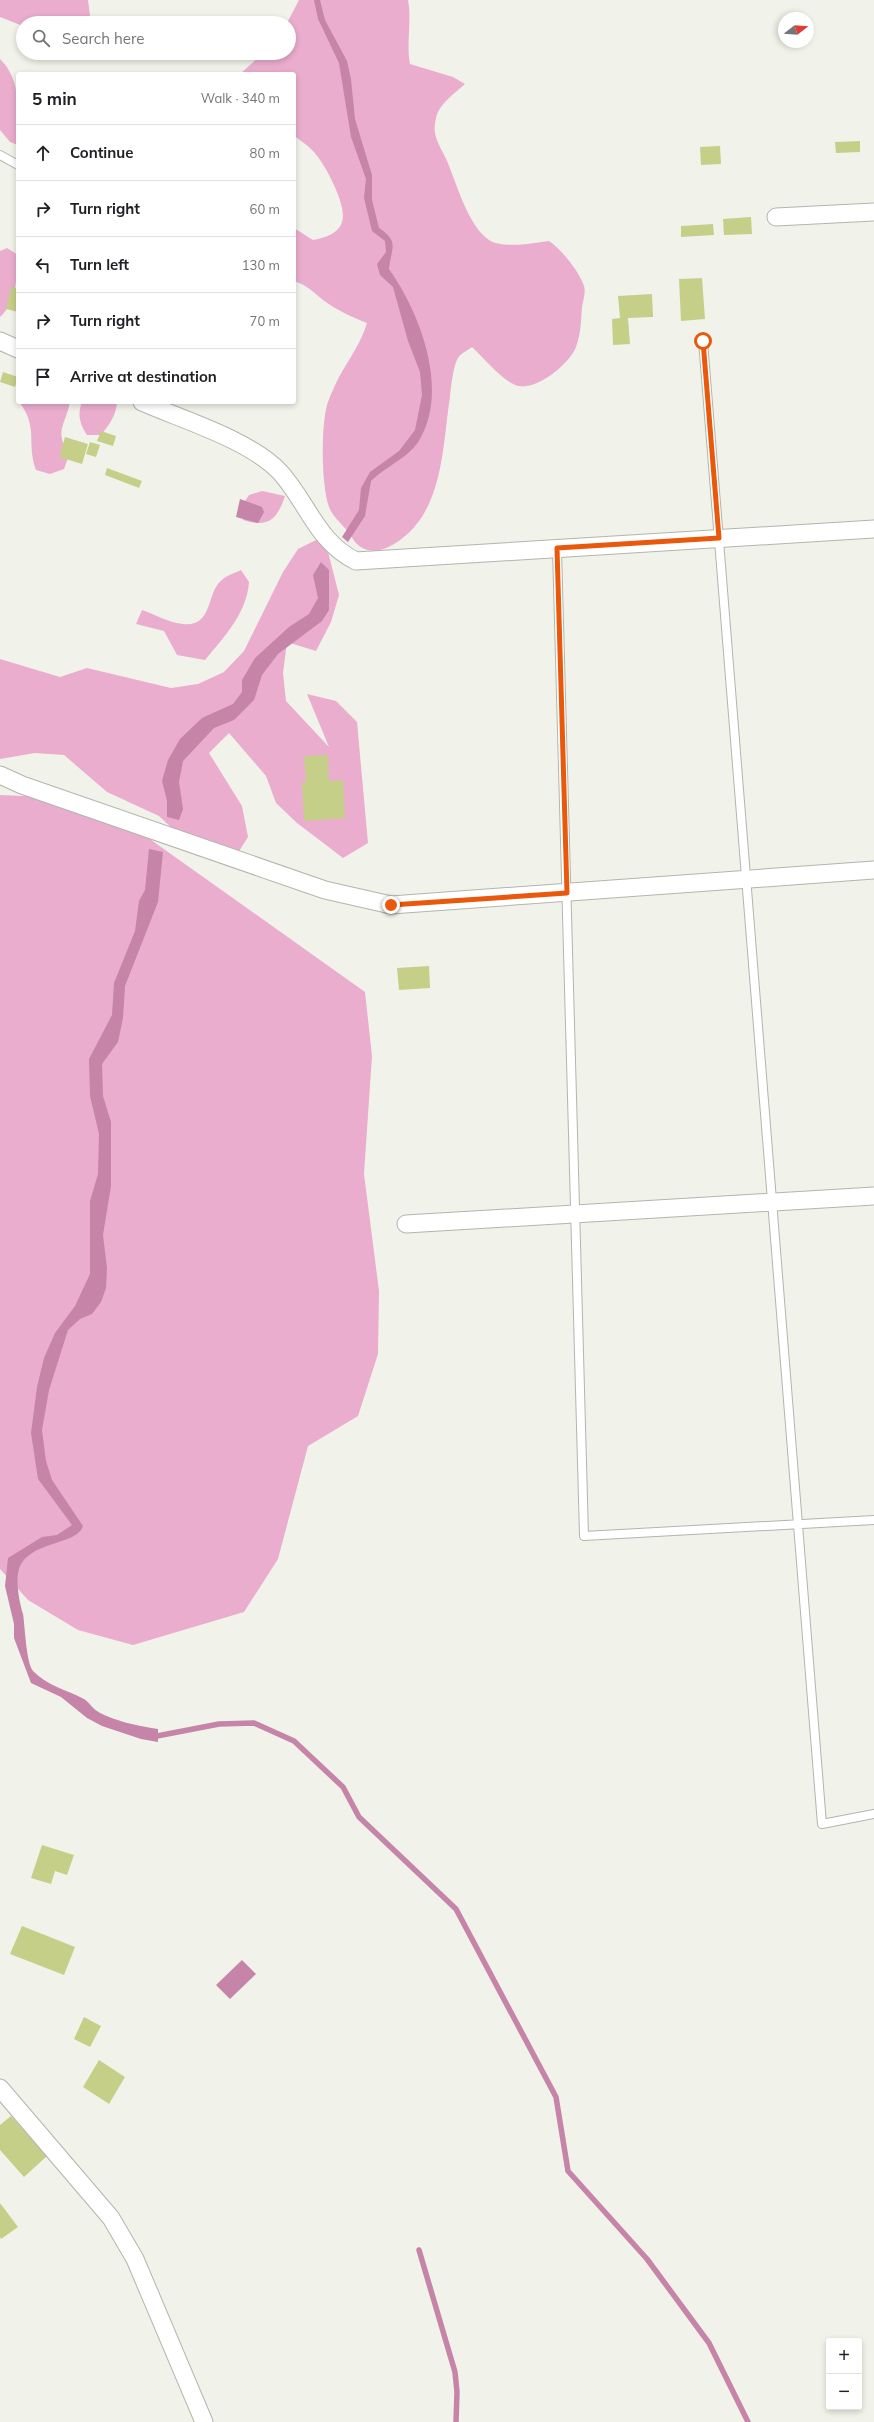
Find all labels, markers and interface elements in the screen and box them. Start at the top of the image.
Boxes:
north arrow [778,12,814,48]
search box [16,16,296,60]
icon: search [30,27,52,49]
text: Search here [62,29,144,48]
text: 5 min [32,88,77,109]
text: Walk · 340 m [201,90,280,106]
icon: ahead [32,142,54,164]
text: Continue [70,143,133,162]
text: 80 m [250,145,280,161]
icon: right [32,198,54,220]
text: Turn right [70,199,140,218]
text: 60 m [250,201,280,217]
icon: left [32,254,54,276]
text: Turn left [70,255,129,274]
text: 130 m [242,257,280,273]
icon: right [32,310,54,332]
text: Turn right [70,311,140,330]
text: 70 m [250,313,280,329]
route start [694,332,712,350]
icon: arrive [32,366,54,388]
text: Arrive at destination [70,367,217,386]
route end [382,896,400,914]
map controls [826,2338,862,2410]
button: + [826,2338,862,2374]
button: − [826,2374,862,2410]

